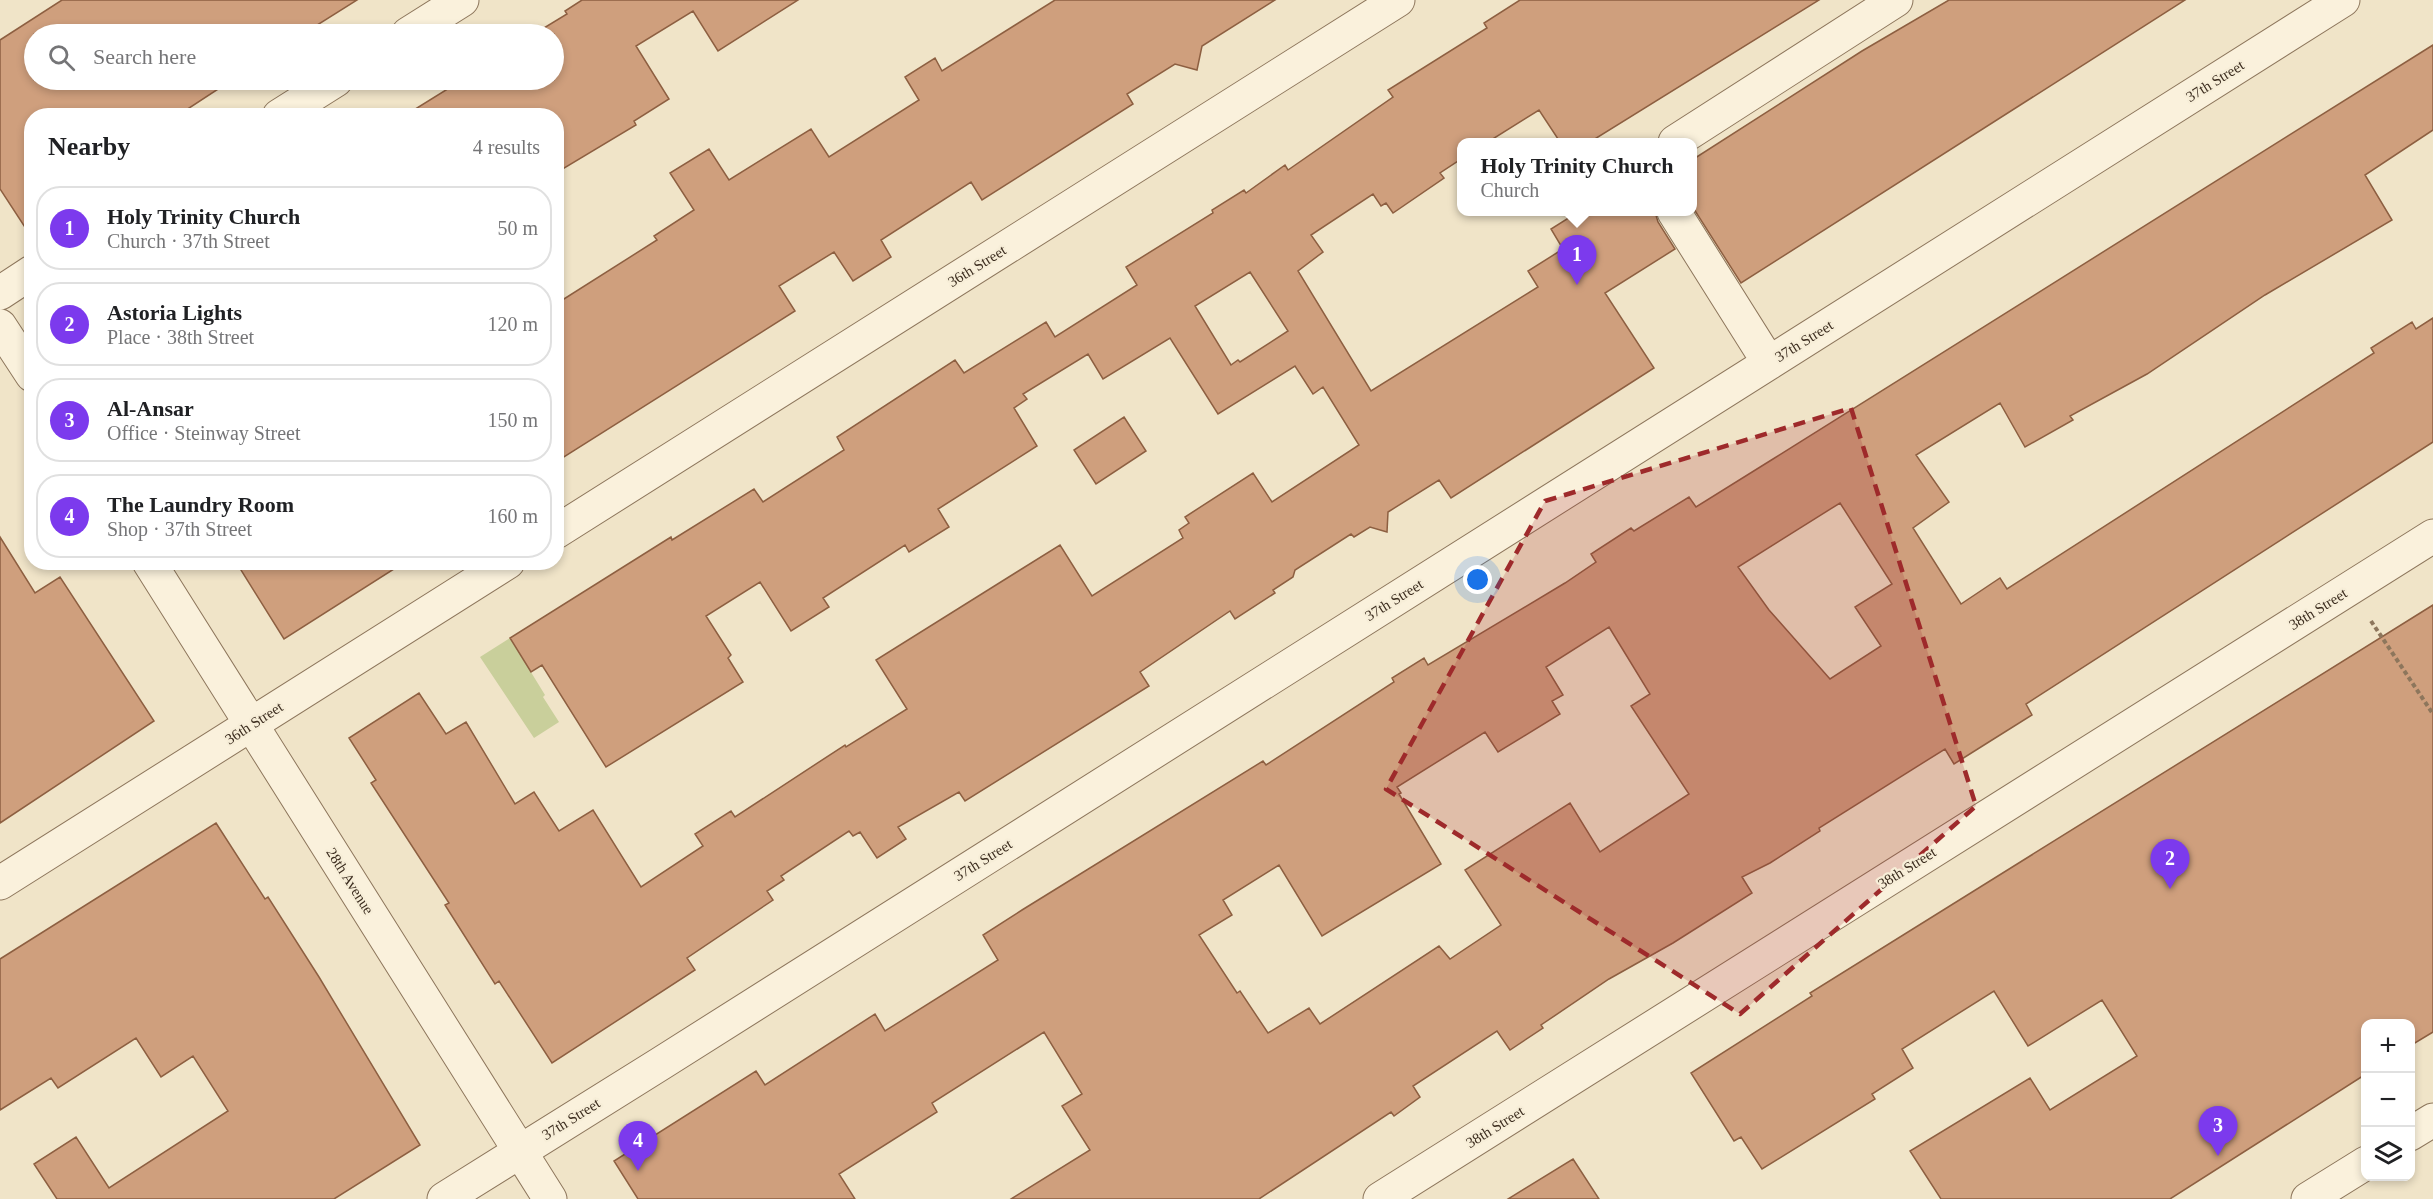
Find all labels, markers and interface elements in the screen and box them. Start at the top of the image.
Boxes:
search box [24,24,564,90]
icon: search [45,41,78,74]
text: Search here [93,44,196,69]
street label: 37th Street [2183,56,2248,105]
text: Nearby [48,132,130,161]
text: 4 results [473,136,540,158]
popup [1457,138,1697,216]
text: Holy Trinity Church [1480,153,1674,178]
text: Church [1480,179,1539,201]
text: Holy Trinity Church [107,204,300,229]
text: 1 [65,217,75,239]
text: 50 m [497,217,538,239]
text: Church · 37th Street [107,230,270,252]
pin: 1 [1558,236,1596,285]
street label: 36th Street [945,241,1010,290]
text: Astoria Lights [107,300,242,325]
text: 2 [65,313,75,335]
text: 120 m [487,313,538,335]
street label: 37th Street [1772,316,1837,365]
text: Place · 38th Street [107,326,254,348]
text: Al-Ansar [107,396,194,421]
text: 3 [65,409,75,431]
text: 150 m [487,409,538,431]
text: Office · Steinway Street [107,422,300,444]
text: The Laundry Room [107,492,294,517]
text: 4 [65,505,75,527]
text: 160 m [487,505,538,527]
text: Shop · 37th Street [107,518,252,540]
your location [1463,565,1492,594]
street label: 37th Street [1362,575,1427,624]
street label: 38th Street [2286,584,2351,633]
street label: 36th Street [222,698,286,748]
street label: 37th Street [951,835,1016,884]
pin: 2 [2150,840,2190,889]
street label: 38th Street [1875,843,1940,892]
street label: 28th Avenue [323,845,377,917]
map controls [2361,1019,2415,1181]
button: + [2361,1019,2415,1073]
button: − [2361,1073,2415,1127]
street label: 37th Street [539,1094,604,1143]
street label: 38th Street [1463,1102,1528,1151]
pin: 3 [2198,1106,2238,1156]
pin: 4 [618,1122,658,1171]
button: layers [2361,1127,2415,1181]

